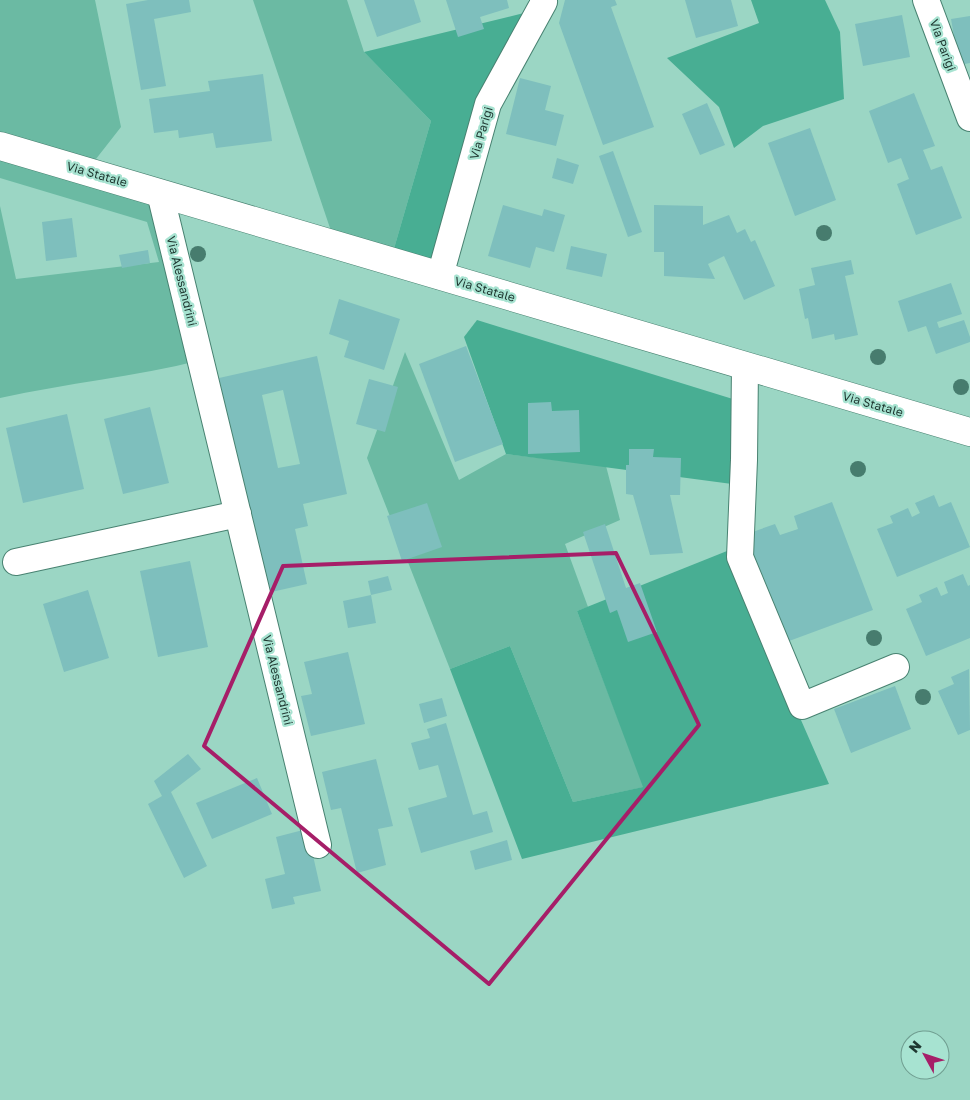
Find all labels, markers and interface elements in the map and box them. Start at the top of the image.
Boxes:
street label: Via Parigi [927,17,959,73]
street label: Via Parigi [466,105,496,161]
street label: Via Statale [65,158,129,190]
street label: Via Alessandrini [164,234,200,328]
street label: Via Statale [453,273,517,305]
street label: Via Statale [841,388,905,420]
street label: Via Alessandrini [260,633,296,727]
north arrow [900,1030,950,1080]
text: N [905,1037,925,1056]

